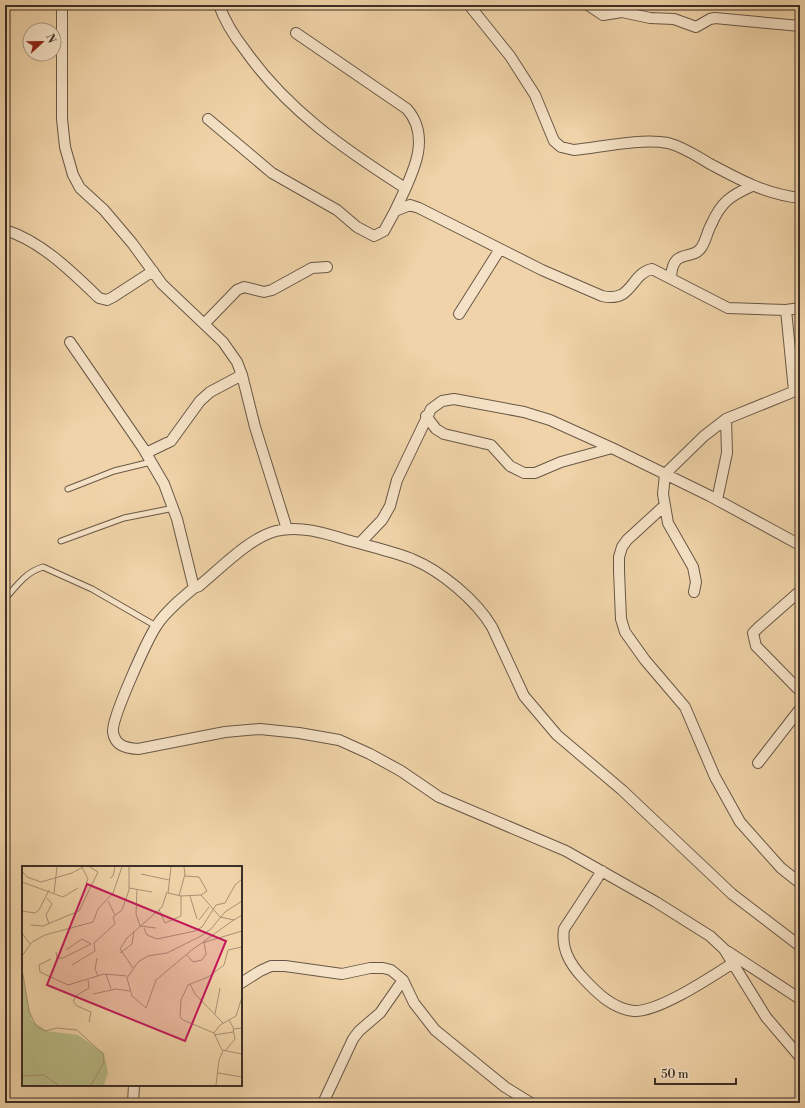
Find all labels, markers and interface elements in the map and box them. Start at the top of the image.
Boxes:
north arrow [22,22,62,62]
text: N [42,32,59,46]
inset map [22,866,242,1086]
scale bar [655,1060,736,1086]
text: 50 m [661,1067,689,1082]

